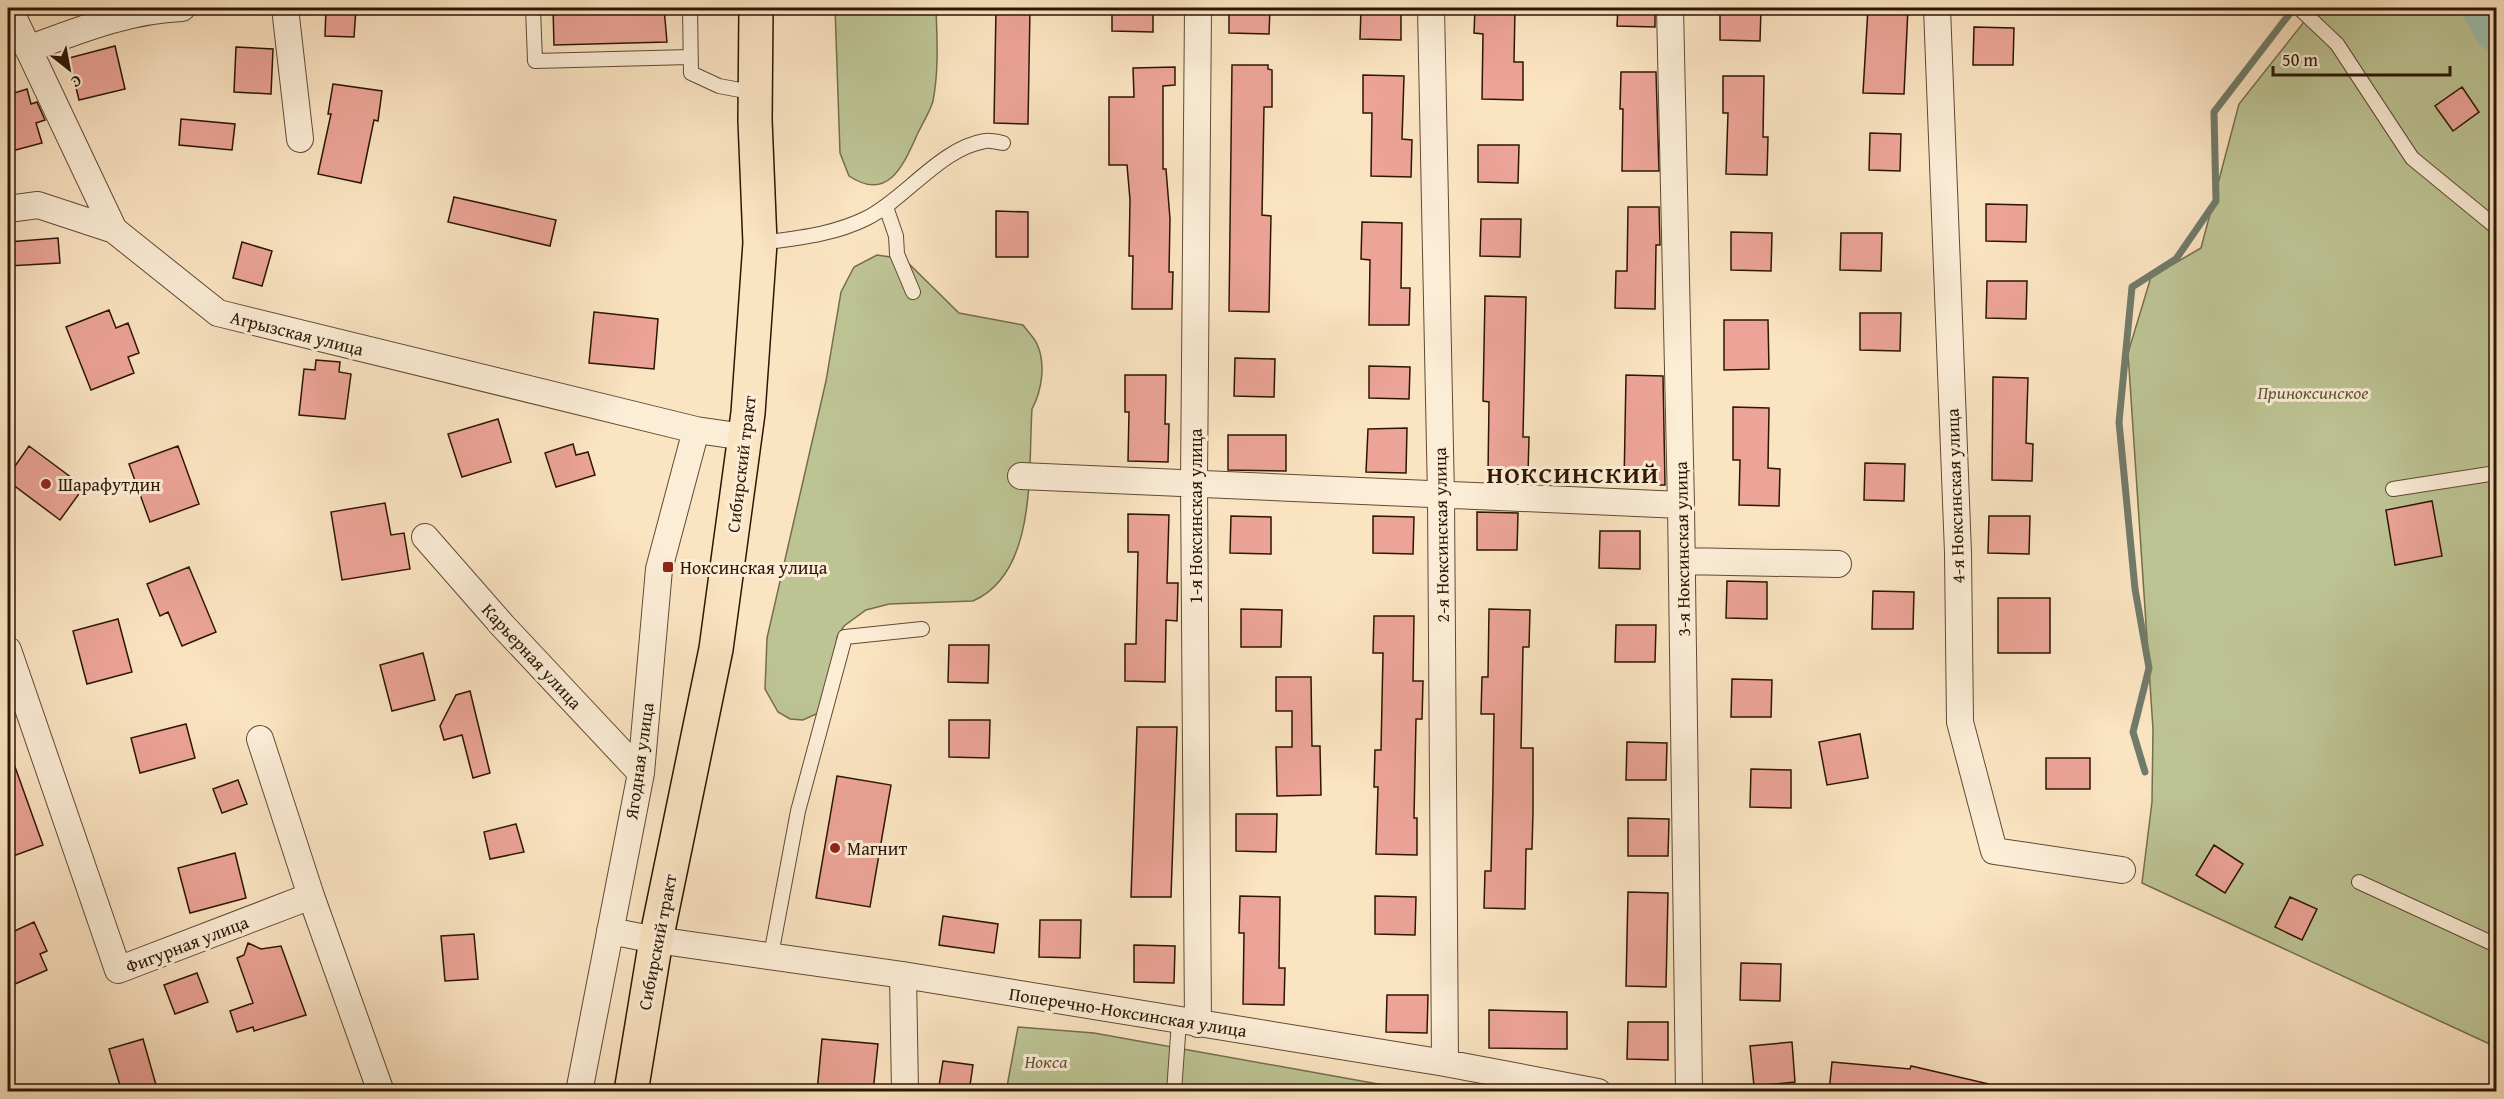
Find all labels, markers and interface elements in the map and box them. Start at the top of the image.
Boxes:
north arrow [39,39,99,99]
scale bar [2273,39,2450,77]
text: 50 m [2282,46,2318,73]
text: С [67,69,87,94]
street label: Агрызская улица [228,303,367,363]
park label: Приноксинское [2258,379,2368,406]
street label: Сибирский тракт [719,394,763,534]
street label: 4-я Ноксинская улица [1938,408,1972,584]
street label: 1-я Ноксинская улица [1182,428,1209,604]
street label: 2-я Ноксинская улица [1426,447,1456,623]
district label: НОКСИНСКИЙ [1486,457,1660,492]
street label: 3-я Ноксинская улица [1667,461,1697,637]
place label: Шарафутдин [58,471,161,498]
marker: Шарафутдин [39,477,53,491]
place label: Ноксинская улица [680,554,828,581]
marker: Ноксинская улица [661,560,675,574]
street label: Карьерная улица [476,597,589,715]
street label: Ягодная улица [617,700,661,822]
place label: Магнит [847,835,907,862]
marker: Магнит [828,841,842,855]
street label: Сибирский тракт [631,871,683,1012]
street label: Фигурная улица [122,908,253,980]
street label: Поперечно-Ноксинская улица [1007,980,1249,1044]
park label: Нокса [1025,1048,1068,1075]

